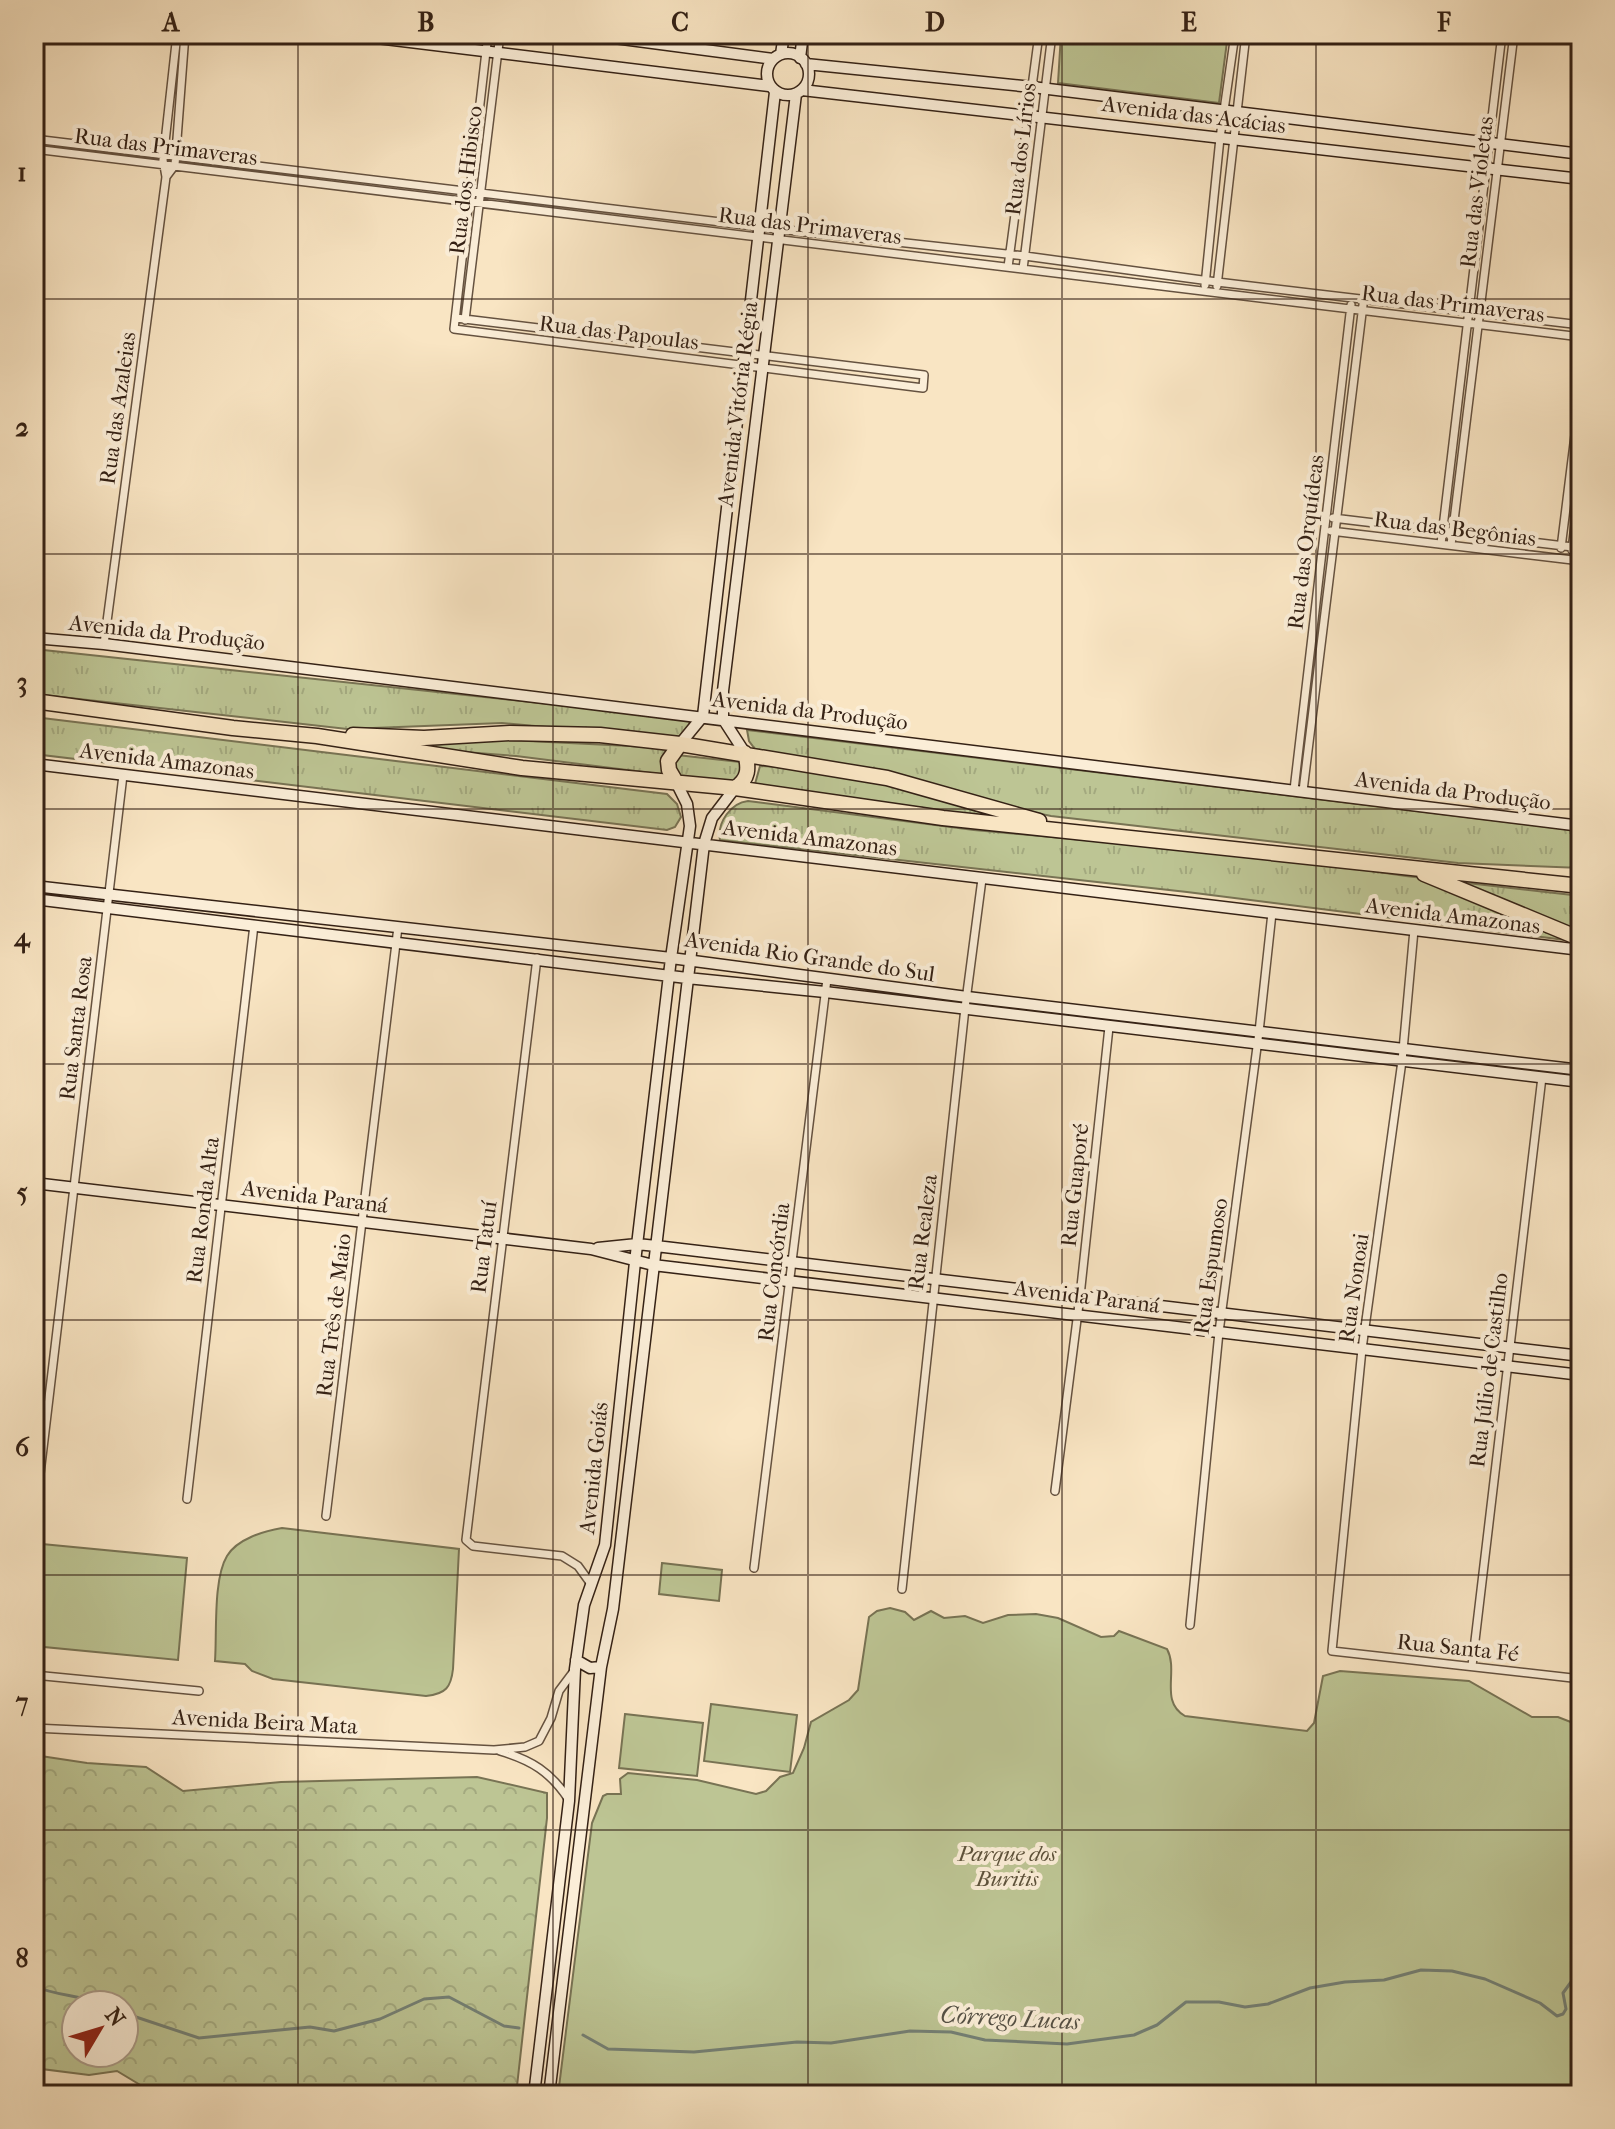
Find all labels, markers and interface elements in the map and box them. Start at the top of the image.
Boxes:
text: A [161,7,181,38]
text: B [418,7,435,38]
text: C [671,7,689,38]
text: D [925,7,945,38]
text: E [1181,7,1197,38]
text: F [1436,7,1451,38]
street label: Rua dos Lírios [1000,81,1042,217]
street label: Avenida das Acácias [1100,91,1287,139]
street label: Rua dos Hibisco [444,104,488,256]
street label: Rua das Violetas [1455,115,1499,269]
street label: Rua das Primaveras [73,123,259,171]
text: 1 [17,157,27,188]
street label: Rua das Primaveras [717,202,903,250]
street label: Rua das Primaveras [1360,280,1546,328]
street label: Avenida Vitória Régia [712,299,764,509]
street label: Rua das Papoulas [537,310,700,356]
street label: Rua das Azaleias [94,330,142,486]
text: 2 [15,412,29,443]
street label: Rua das Orquídeas [1282,453,1330,631]
street label: Rua das Begônias [1372,506,1538,552]
street label: Avenida da Produção [67,610,266,656]
text: 3 [17,667,27,698]
street label: Avenida da Produção [710,686,909,736]
street label: Avenida Amazonas [77,737,256,785]
street label: Avenida da Produção [1353,766,1552,816]
street label: Avenida Amazonas [720,814,899,862]
street label: Avenida Amazonas [1363,892,1542,940]
text: 4 [13,922,31,954]
street label: Avenida Rio Grande do Sul [682,926,937,987]
street label: Rua Santa Rosa [54,954,98,1102]
street label: Rua Guaporé [1056,1122,1094,1248]
street label: Rua Ronda Alta [181,1135,225,1285]
street label: Rua Realeza [903,1172,943,1291]
street label: Avenida Paraná [239,1175,390,1219]
text: 5 [16,1177,28,1208]
street label: Rua Espumoso [1189,1196,1233,1336]
street label: Rua Tatuí [465,1199,503,1295]
street label: Rua Concórdia [753,1200,796,1343]
street label: Rua Nonoai [1333,1231,1375,1345]
street label: Rua Três de Maio [311,1232,357,1398]
street label: Rua Júlio de Castilho [1464,1271,1514,1469]
street label: Avenida Paraná [1011,1275,1162,1319]
street label: Avenida Goiás [574,1401,614,1536]
text: 6 [15,1432,30,1463]
street label: Rua Santa Fé [1396,1629,1520,1667]
text: 7 [15,1687,29,1718]
street label: Avenida Beira Mata [171,1704,359,1740]
park label: Parque dos Buritis [957,1841,1058,1892]
text: 8 [15,1943,29,1974]
north arrow [60,1989,140,2069]
water label: Córrego Lucas [940,2000,1081,2036]
text: N [100,2003,131,2032]

